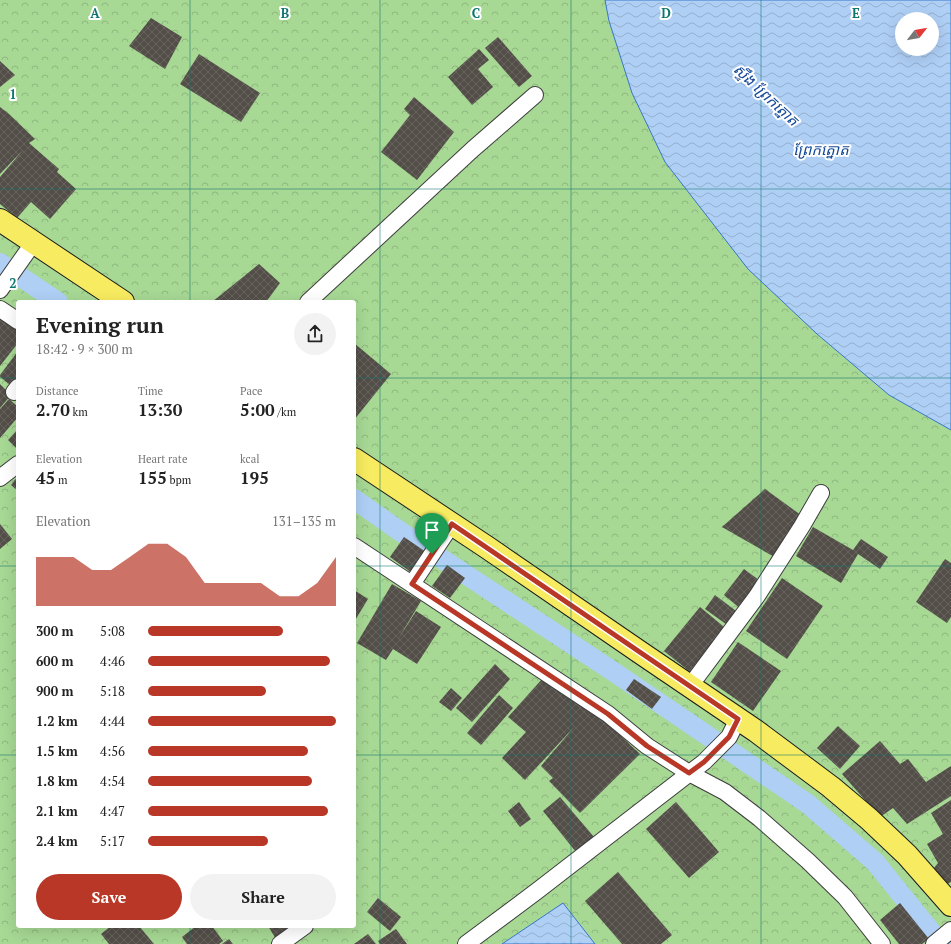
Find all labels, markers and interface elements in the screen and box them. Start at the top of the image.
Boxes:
text: A [90,4,100,22]
text: B [281,4,289,22]
text: C [472,4,480,22]
text: D [661,4,671,22]
text: E [852,4,860,22]
north arrow [895,12,939,56]
map controls [895,12,939,56]
water label: ស្ទឹង ព្រែកត្នោត [729,59,805,131]
text: 1 [9,85,17,103]
water label: ព្រែកត្នោត [793,139,850,159]
text: 2 [9,274,17,292]
text: Evening run [36,310,164,339]
button: share [294,313,336,355]
text: 18:42 · 9 × 300 m [36,340,133,358]
text: Distance [36,384,79,398]
text: Time [138,384,163,398]
text: Pace [240,384,263,398]
text: 2.70 [36,398,70,421]
text: 13:30 [138,398,182,421]
text: 5:00 [240,398,275,421]
text: km [70,405,88,419]
text: /km [275,405,296,419]
text: Elevation [36,452,82,466]
text: Heart rate [138,452,187,466]
text: kcal [240,452,260,466]
text: 45 [36,466,55,489]
text: 155 [138,466,167,489]
text: 195 [240,466,269,489]
text: m [55,473,67,487]
text: bpm [167,473,191,487]
text: Elevation [36,512,91,530]
text: 131–135 m [272,512,336,530]
pin [415,513,449,554]
icon: arrive [421,519,443,541]
text: 300 m [36,622,74,640]
text: 5:08 [100,622,125,640]
text: 600 m [36,652,74,670]
text: 4:46 [100,652,125,670]
text: 900 m [36,682,74,700]
text: 5:18 [100,682,125,700]
text: 1.2 km [36,712,78,730]
text: 4:44 [100,712,125,730]
text: 1.5 km [36,742,78,760]
text: 4:56 [100,742,125,760]
text: 1.8 km [36,772,78,790]
text: 4:54 [100,772,125,790]
text: 2.1 km [36,802,78,820]
text: 4:47 [100,802,125,820]
text: 2.4 km [36,832,78,850]
text: 5:17 [100,832,125,850]
button: Save [36,874,182,920]
button: Share [190,874,336,920]

